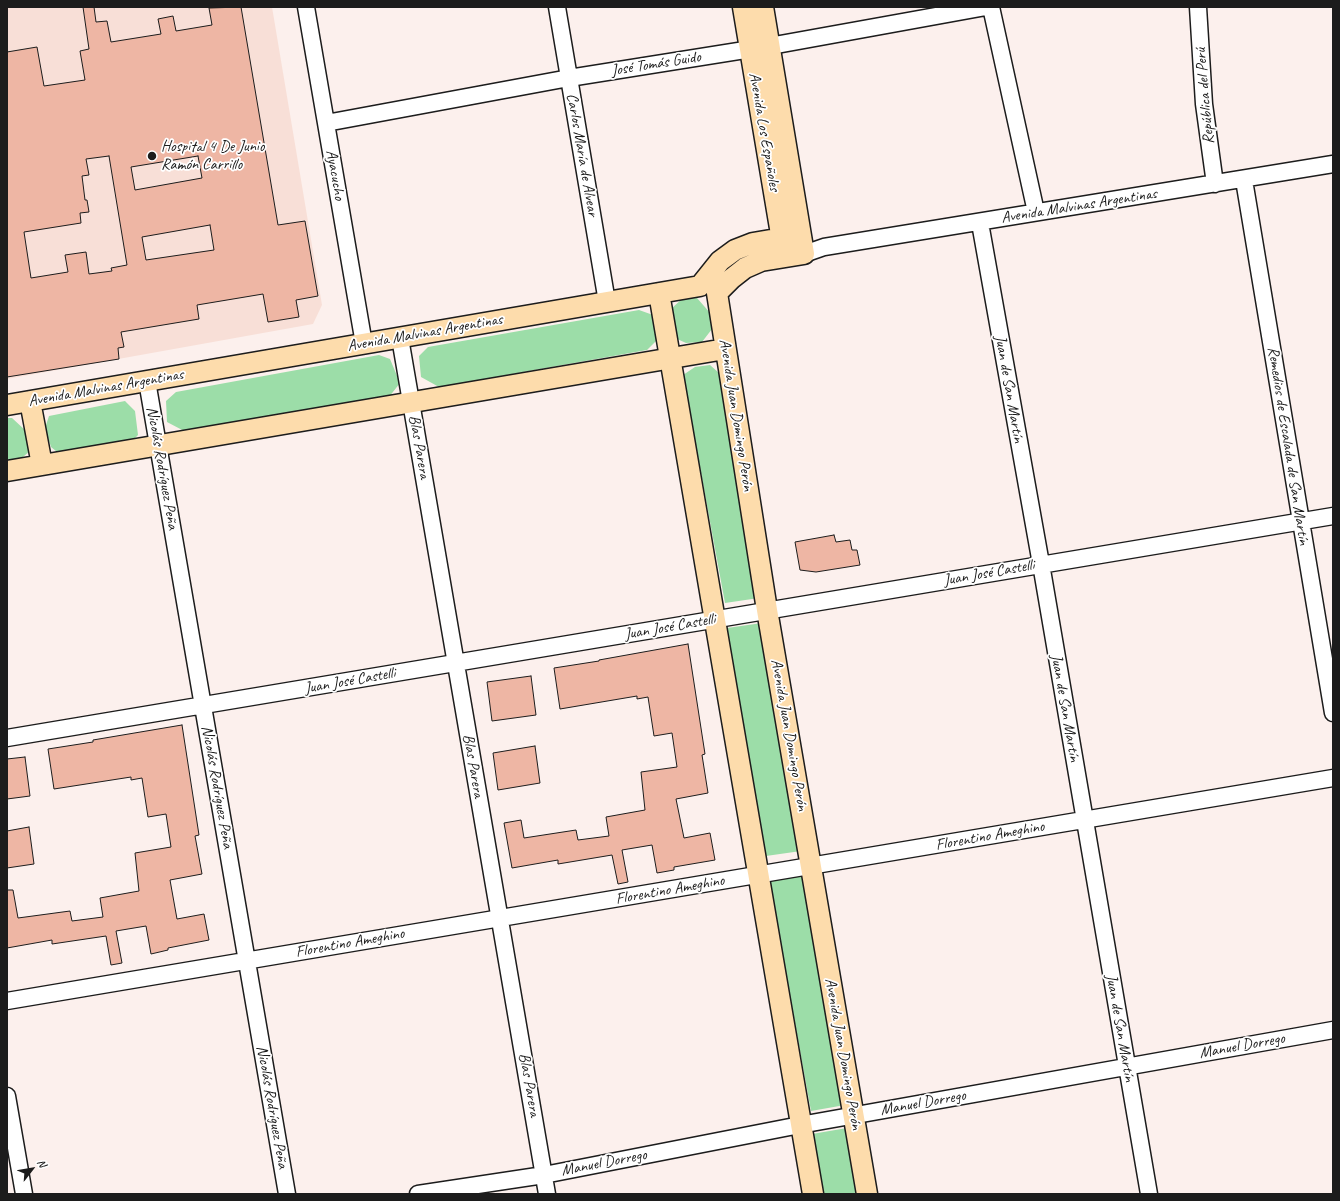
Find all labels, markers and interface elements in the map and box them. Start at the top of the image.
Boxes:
street label: José Tomás Guido [610,47,702,81]
street label: República del Perú [1191,47,1219,145]
street label: Avenida Los Españoles [744,71,784,193]
street label: Carlos María de Alvear [562,92,602,218]
place label: Hospital 4 De Junio Ramón Carrillo [161,137,264,175]
street label: Ayacucho [321,148,349,202]
marker: Hospital 4 De Junio Ramón Carrillo [146,150,158,162]
street label: Avenida Malvinas Argentinas [1000,184,1158,228]
street label: Avenida Malvinas Argentinas [346,310,504,356]
street label: Juan de San Martín [990,334,1028,444]
street label: Avenida Juan Domingo Perón [714,338,758,492]
street label: Remedios de Escalada de San Martín [1263,345,1313,547]
street label: Avenida Malvinas Argentinas [27,365,185,411]
street label: Nicolás Rodríguez Peña [142,405,182,531]
street label: Blas Parera [404,414,434,480]
street label: Juan José Castelli [942,556,1036,590]
street label: Juan José Castelli [623,610,717,644]
street label: Juan de San Martín [1046,653,1084,763]
street label: Avenida Juan Domingo Perón [766,658,812,812]
street label: Juan José Castelli [303,664,397,698]
street label: Nicolás Rodríguez Peña [197,724,237,850]
street label: Blas Parera [458,733,488,799]
street label: Florentino Ameghino [934,817,1046,855]
street label: Florentino Ameghino [614,871,726,909]
street label: Florentino Ameghino [294,924,406,962]
street label: Juan de San Martín [1101,973,1139,1083]
street label: Avenida Juan Domingo Perón [820,977,866,1131]
street label: Manuel Dorrego [1198,1029,1286,1063]
street label: Nicolás Rodríguez Peña [252,1044,292,1170]
street label: Blas Parera [514,1052,544,1118]
street label: Manuel Dorrego [879,1086,967,1120]
street label: Manuel Dorrego [560,1145,648,1181]
north arrow [12,1149,52,1189]
text: N [35,1156,50,1169]

